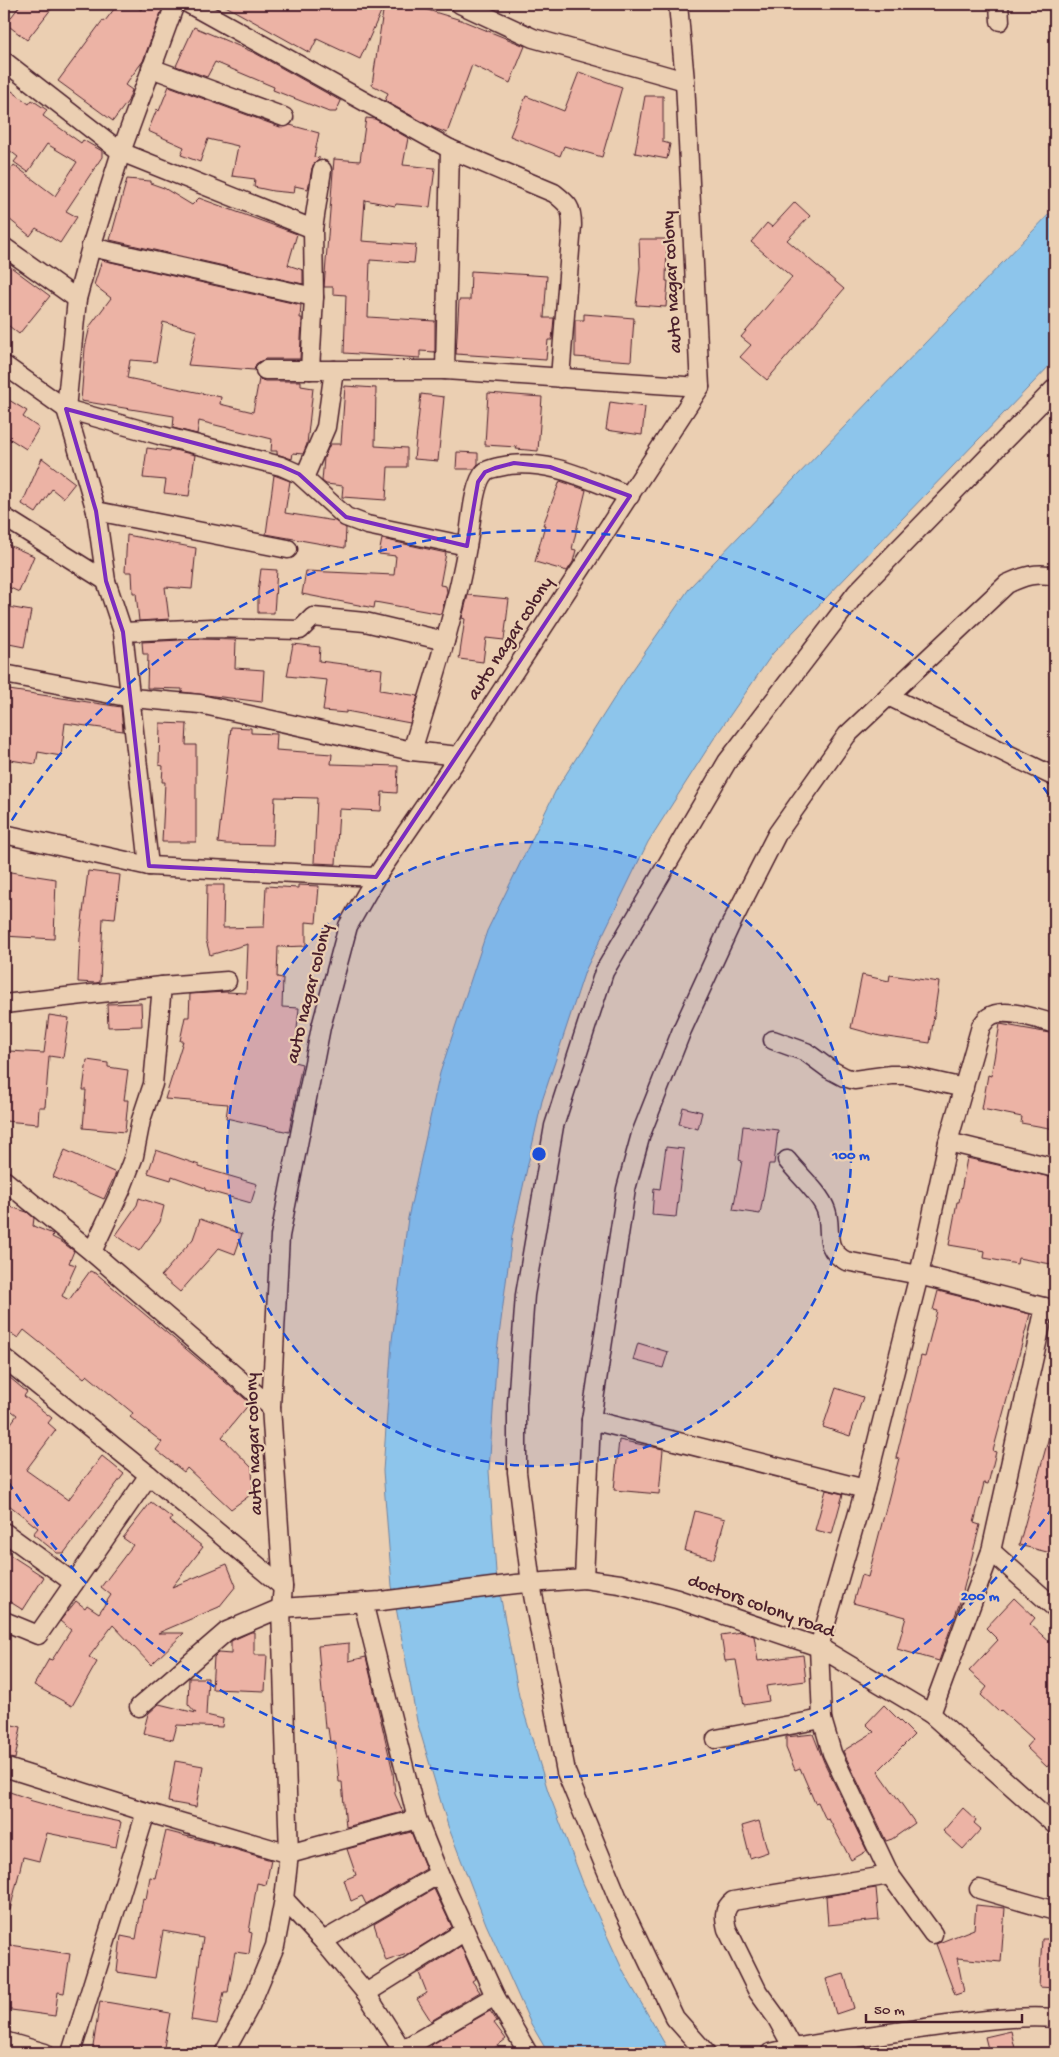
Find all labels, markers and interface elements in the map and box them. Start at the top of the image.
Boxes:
street label: auto nagar colony [658,210,688,354]
street label: auto nagar colony [463,572,560,705]
street label: auto nagar colony [282,921,339,1066]
centre of rings [530,1145,548,1163]
text: 100 m [831,1147,870,1165]
street label: auto nagar colony [241,1372,269,1516]
street label: doctors colony road [684,1570,839,1645]
text: 200 m [961,1588,1000,1606]
scale bar [866,1992,1023,2024]
text: 50 m [874,2002,905,2020]

